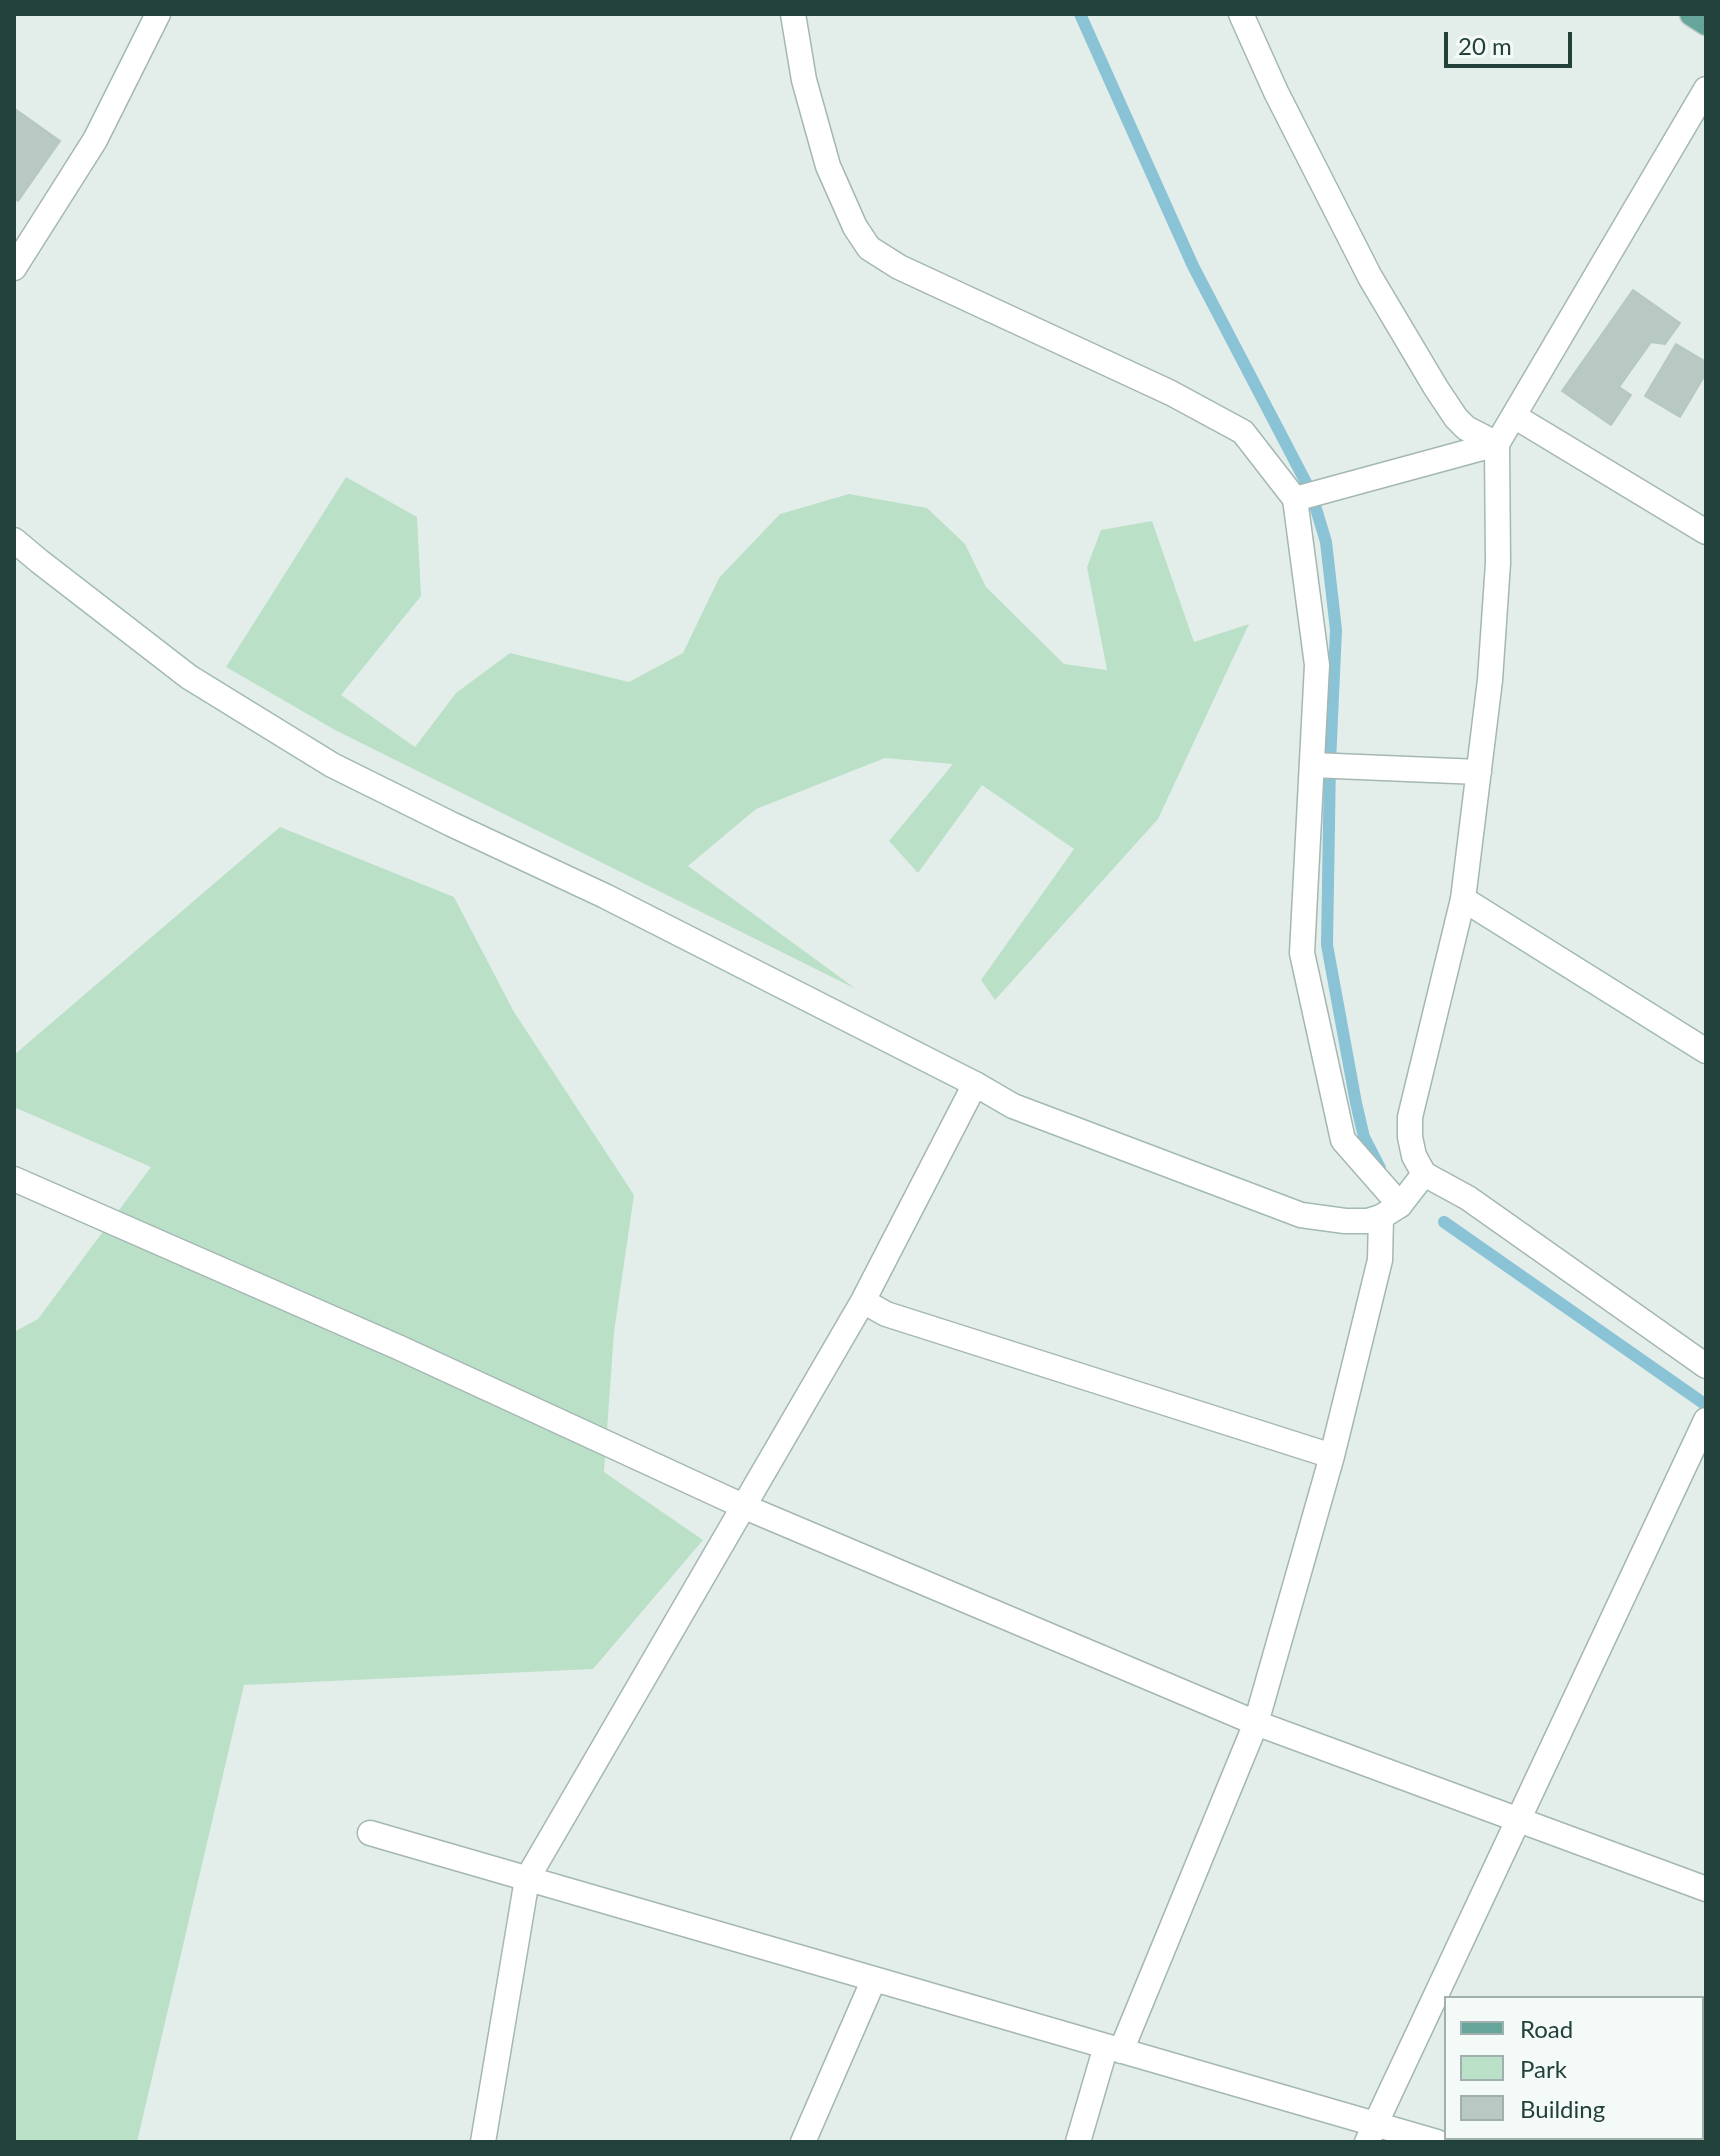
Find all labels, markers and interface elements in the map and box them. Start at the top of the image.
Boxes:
scale bar [1448,16,1576,66]
text: 20 m [1458,31,1512,60]
legend [1444,1996,1704,2140]
text: Road [1520,2014,1573,2043]
text: Park [1520,2054,1567,2083]
text: Building [1520,2094,1605,2123]

